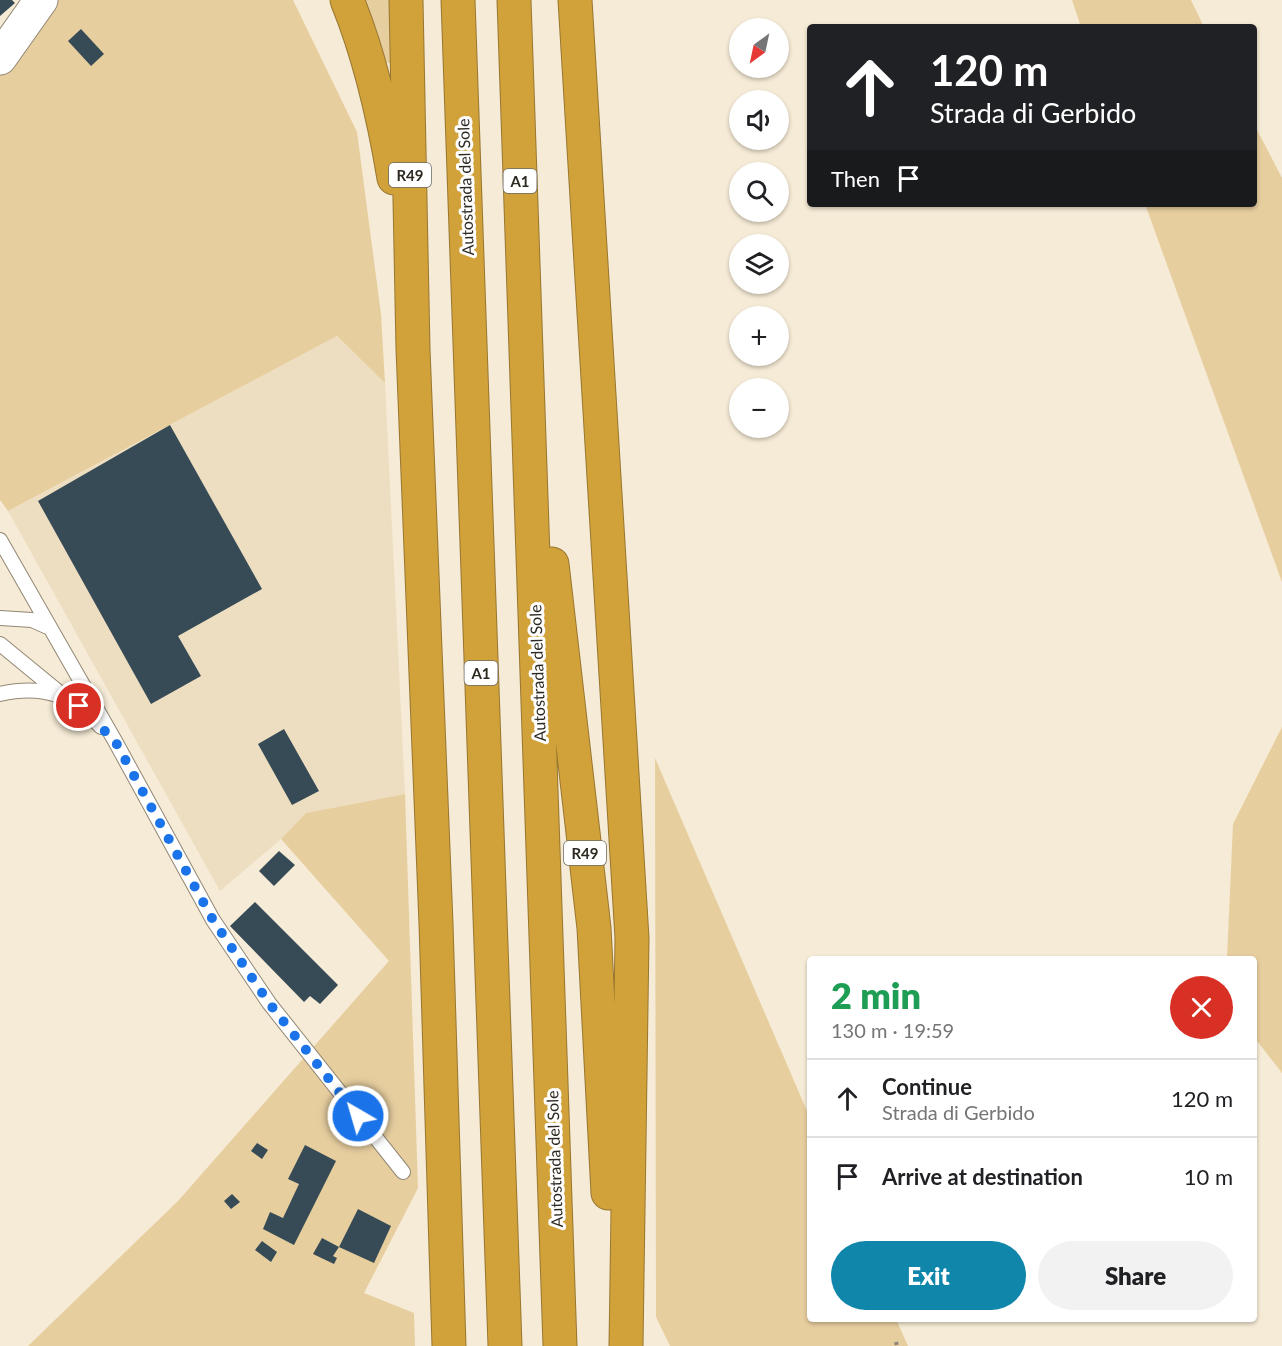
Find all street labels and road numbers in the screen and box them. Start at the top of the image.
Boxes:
street label: Autostrada del Sole [453,118,477,256]
road number: R49 [389,163,431,187]
road number: A1 [504,169,536,193]
street label: Autostrada del Sole [525,604,549,742]
road number: A1 [464,661,498,685]
road number: R49 [564,841,606,865]
street label: Autostrada del Sole [542,1090,566,1228]

